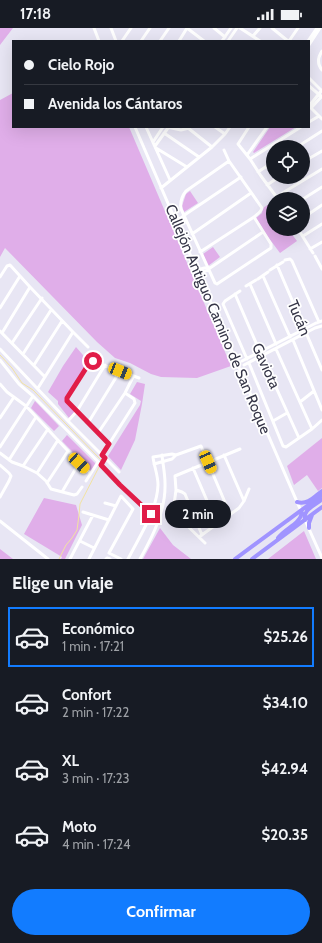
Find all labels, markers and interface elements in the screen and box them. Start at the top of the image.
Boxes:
text: 17:18 [20,5,51,23]
text: Cielo Rojo [48,56,114,74]
text: Avenida los Cántaros [48,95,182,113]
map controls [266,140,310,236]
button: locate [266,140,310,184]
button: layers [266,192,310,236]
street label: Callejón Antiguo Camino de San Roque [161,201,275,437]
street label: Tucán [283,297,315,339]
street label: Gaviota [248,340,284,392]
route start [84,352,102,370]
car [107,361,133,381]
car [198,449,218,475]
car [66,450,92,476]
callout: 2 min [165,500,231,528]
route end [142,505,160,523]
text: 2 min [182,506,214,522]
text: Elige un viaje [12,572,113,594]
icon: car [14,619,50,655]
text: Económico [62,620,134,638]
text: $25.26 [264,628,308,646]
text: 1 min · 17:21 [62,638,124,654]
icon: car [14,685,50,721]
text: Confort [62,686,111,704]
text: $34.10 [263,694,308,712]
text: 2 min · 17:22 [62,704,129,720]
icon: car [14,751,50,787]
text: XL [62,752,79,770]
text: $42.94 [261,760,308,778]
text: 3 min · 17:23 [62,770,130,786]
icon: car [14,817,50,853]
text: Moto [62,818,96,836]
text: $20.35 [261,826,308,844]
text: 4 min · 17:24 [62,836,131,852]
button: Confirmar [12,889,310,935]

